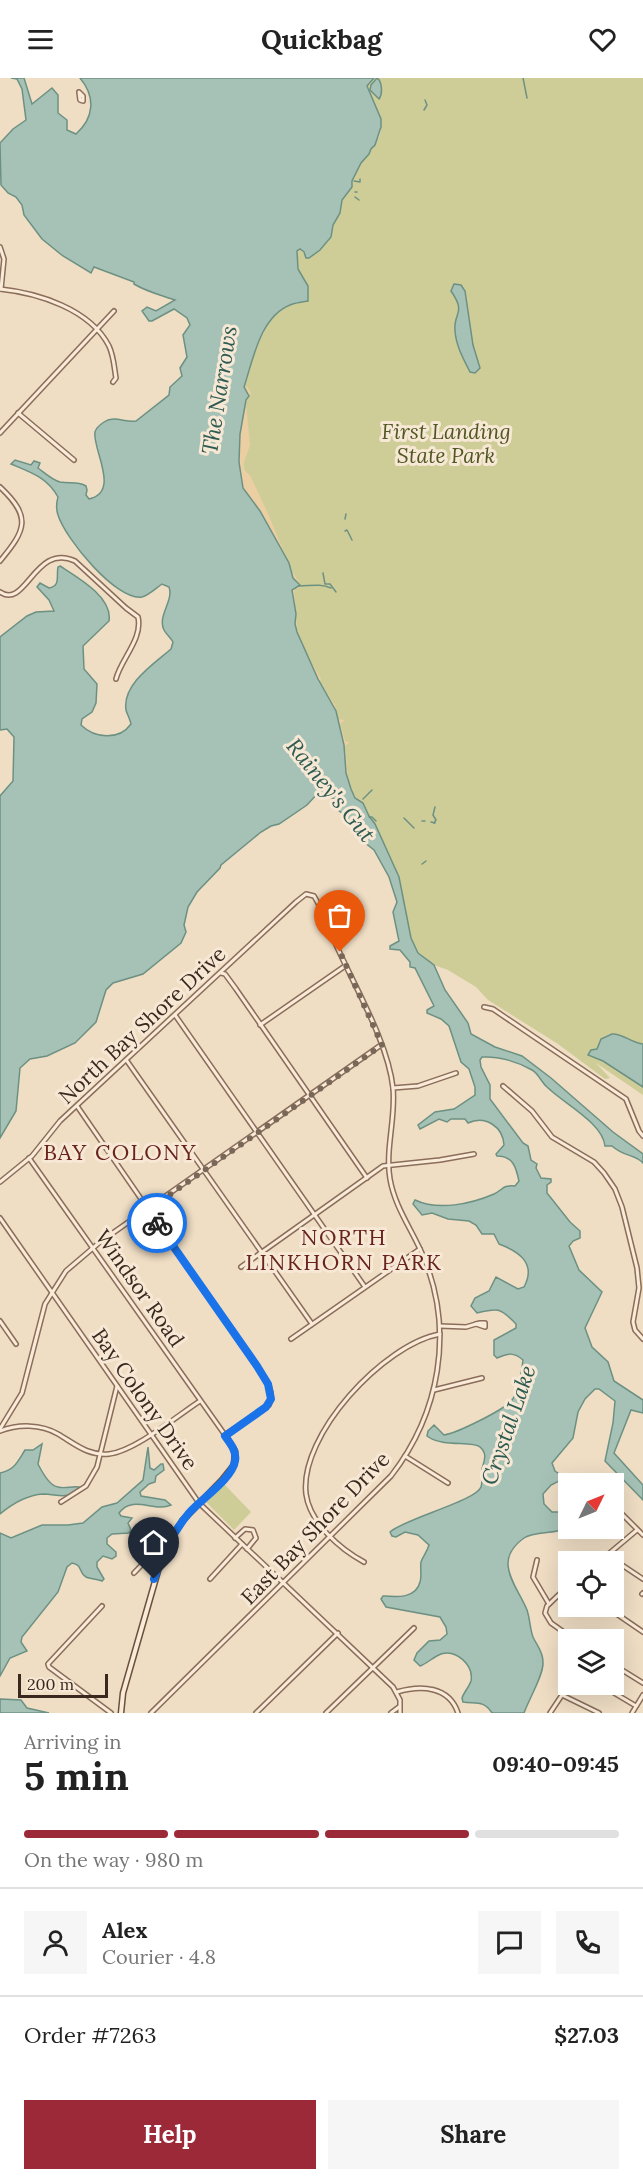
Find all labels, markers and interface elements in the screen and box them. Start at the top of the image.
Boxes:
text: Quickbag [261,22,382,56]
icon: menu [24,23,57,56]
icon: heart [586,23,619,56]
water label: The Narrows [195,324,243,456]
park label: First Landing State Park [381,418,511,469]
water label: Rainey's Gut [281,732,381,848]
pin [314,890,365,952]
icon: bag [323,899,356,932]
street label: North Bay Shore Drive [53,940,231,1110]
district label: BAY COLONY [43,1138,197,1166]
courier [127,1193,187,1253]
icon: bike [141,1207,174,1240]
district label: NORTH LINKHORN PARK [245,1223,443,1276]
street label: Windsor Road [90,1224,190,1352]
street label: Bay Colony Drive [86,1323,204,1475]
water label: Crystal Lake [474,1361,542,1489]
street label: East Bay Shore Drive [235,1446,395,1610]
north arrow [558,1473,624,1539]
map controls [558,1473,624,1695]
pin [128,1517,179,1579]
icon: home [137,1526,170,1559]
button: locate [558,1551,624,1617]
button: layers [558,1629,624,1695]
scale bar [18,1671,108,1698]
text: 200 m [27,1674,74,1694]
text: Arriving in [24,1729,121,1754]
text: 09:40–09:45 [492,1750,619,1778]
text: 5 min [24,1751,129,1801]
text: On the way · 980 m [24,1847,203,1872]
button: person [24,1911,87,1974]
button: chat [478,1911,541,1974]
button: phone [556,1911,619,1974]
text: Alex [102,1916,147,1944]
text: Courier · 4.8 [102,1944,216,1969]
text: Order #7263 [24,2021,156,2049]
text: $27.03 [554,2021,619,2049]
button: Help [24,2100,316,2169]
button: Share [328,2100,619,2169]

